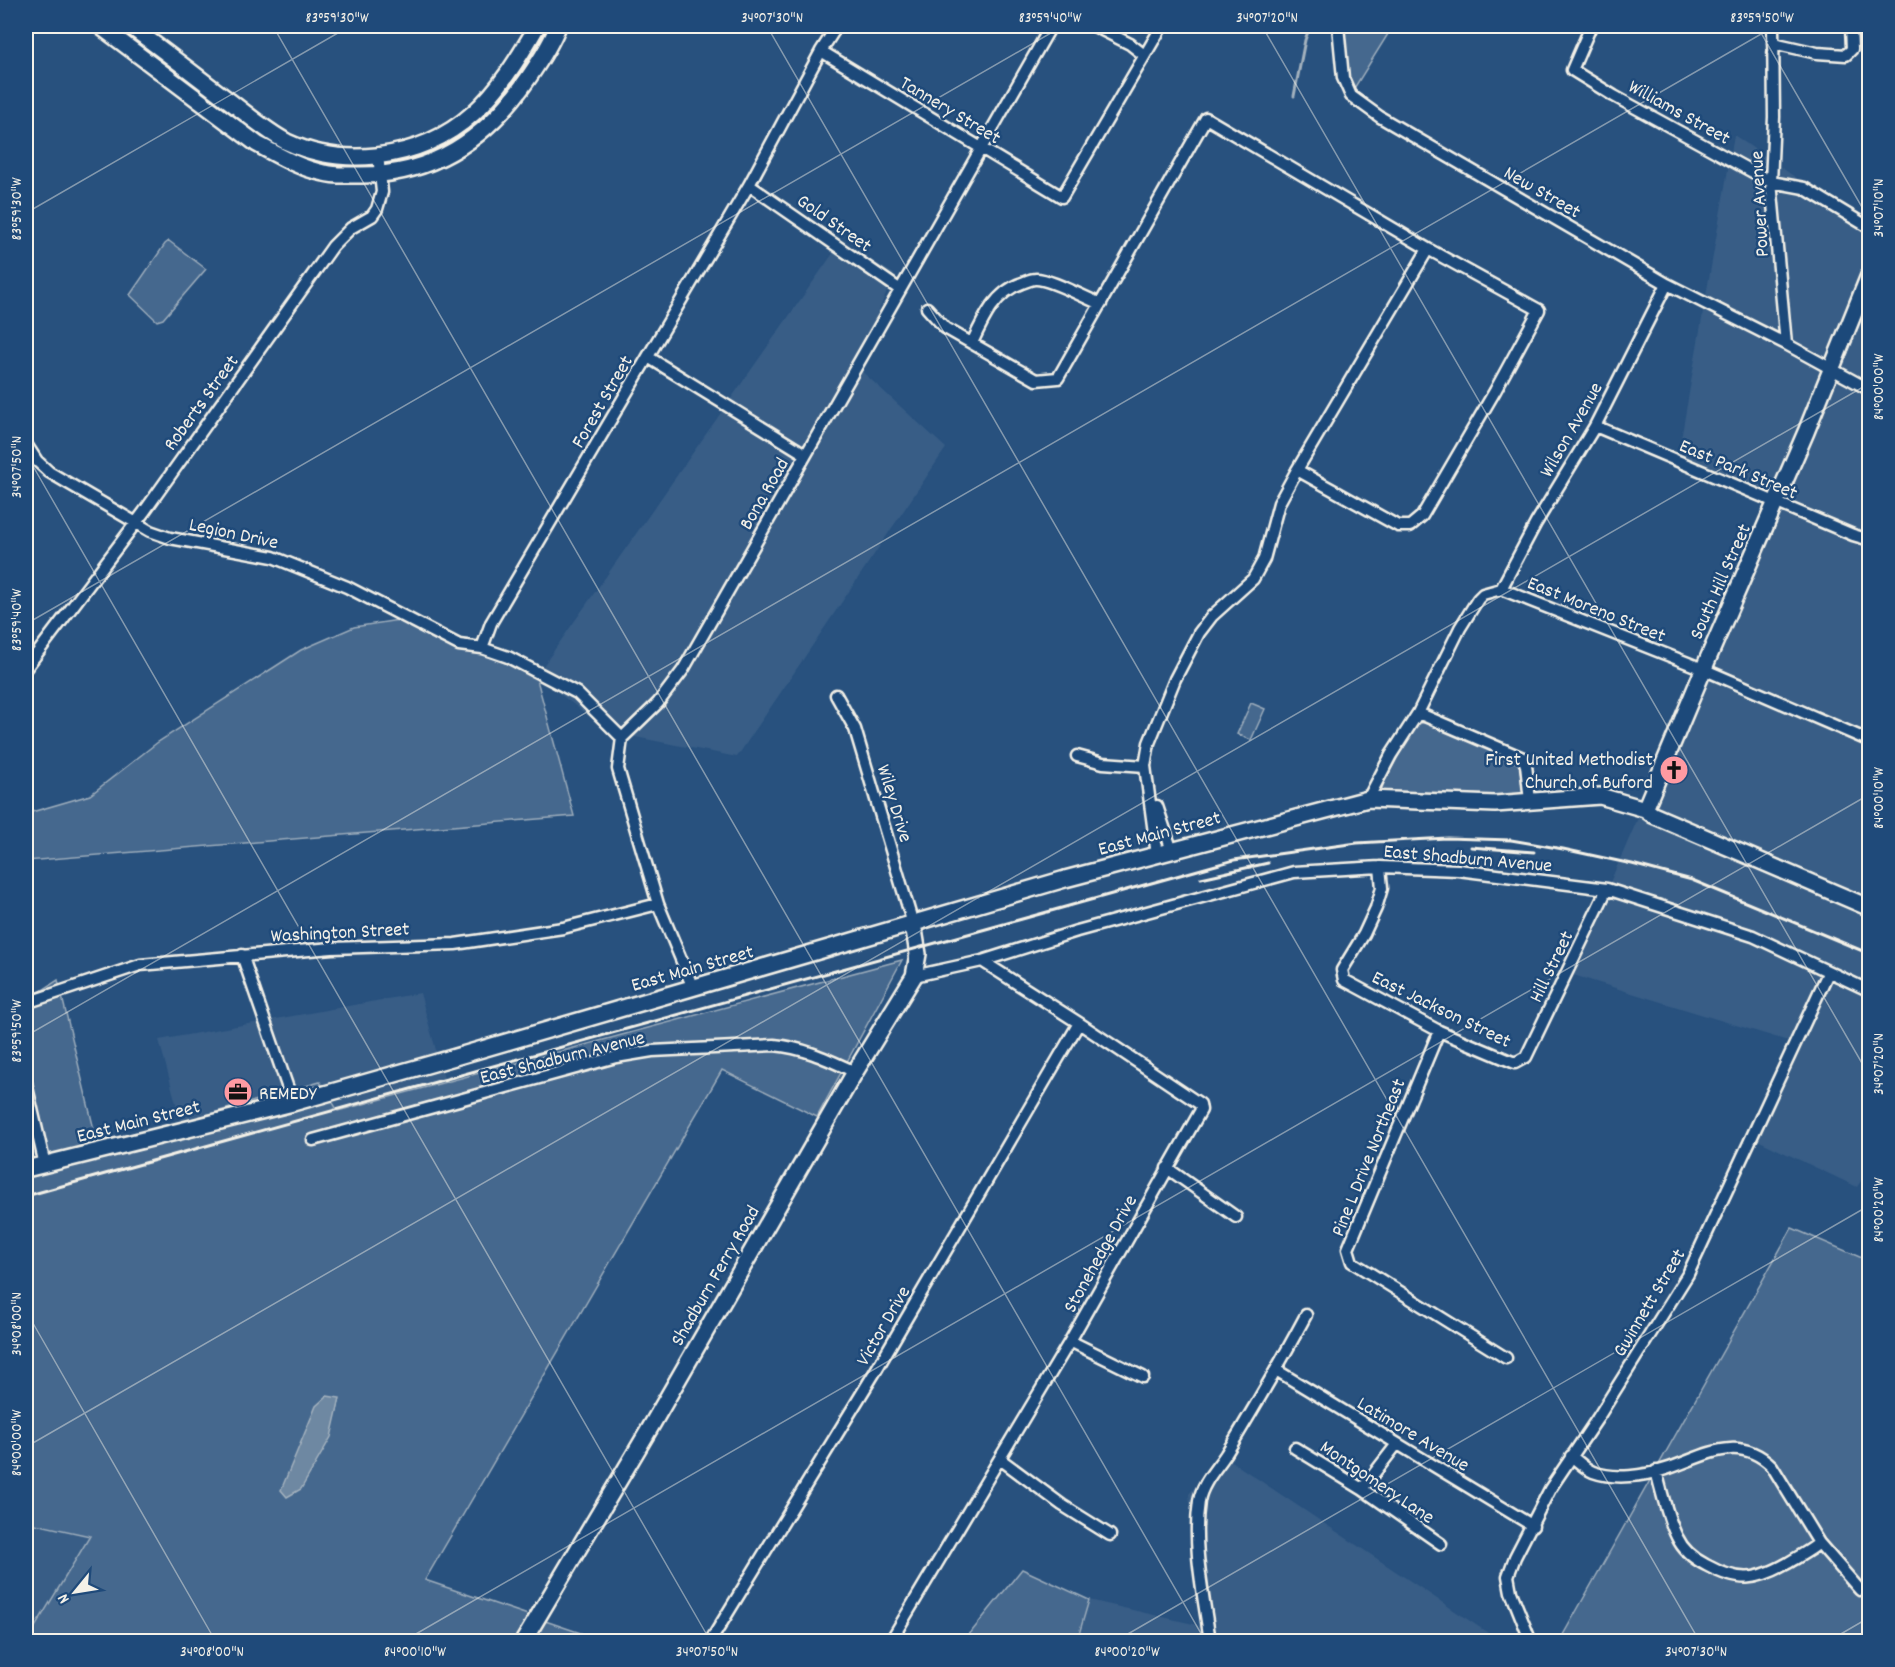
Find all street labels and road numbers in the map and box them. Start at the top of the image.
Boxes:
street label: Tannery Street [894,70,1005,153]
street label: Williams Street [1622,74,1735,153]
street label: Power Avenue [1744,150,1778,258]
street label: New Street [1498,160,1585,227]
street label: Gold Street [790,188,877,261]
street label: Roberts Street [158,350,247,457]
street label: Forest Street [566,351,641,454]
street label: Wilson Avenue [1534,378,1611,483]
street label: East Park Street [1674,433,1801,508]
street label: Bona Road [734,453,797,536]
street label: Legion Drive [186,512,281,558]
street label: South Hill Street [1684,520,1760,645]
street label: East Moreno Street [1522,570,1669,651]
street label: Wiley Drive [868,762,918,846]
street label: East Main Street [1095,805,1224,865]
street label: East Shadburn Avenue [1382,839,1553,881]
street label: Washington Street [270,916,410,952]
street label: Hill Street [1523,927,1582,1008]
street label: East Main Street [628,939,757,1001]
street label: East Jackson Street [1366,965,1515,1056]
street label: East Shadburn Avenue [477,1025,648,1093]
street label: Pine L Drive Northeast [1325,1075,1414,1241]
street label: East Main Street [74,1094,203,1152]
street label: Stonehedge Drive [1058,1190,1146,1319]
street label: Shadburn Ferry Road [665,1201,768,1352]
street label: Gwinnett Street [1607,1244,1694,1363]
street label: Victor Drive [850,1281,919,1372]
street label: Latimore Avenue [1351,1391,1474,1480]
street label: Montgomery Lane [1313,1435,1440,1532]

